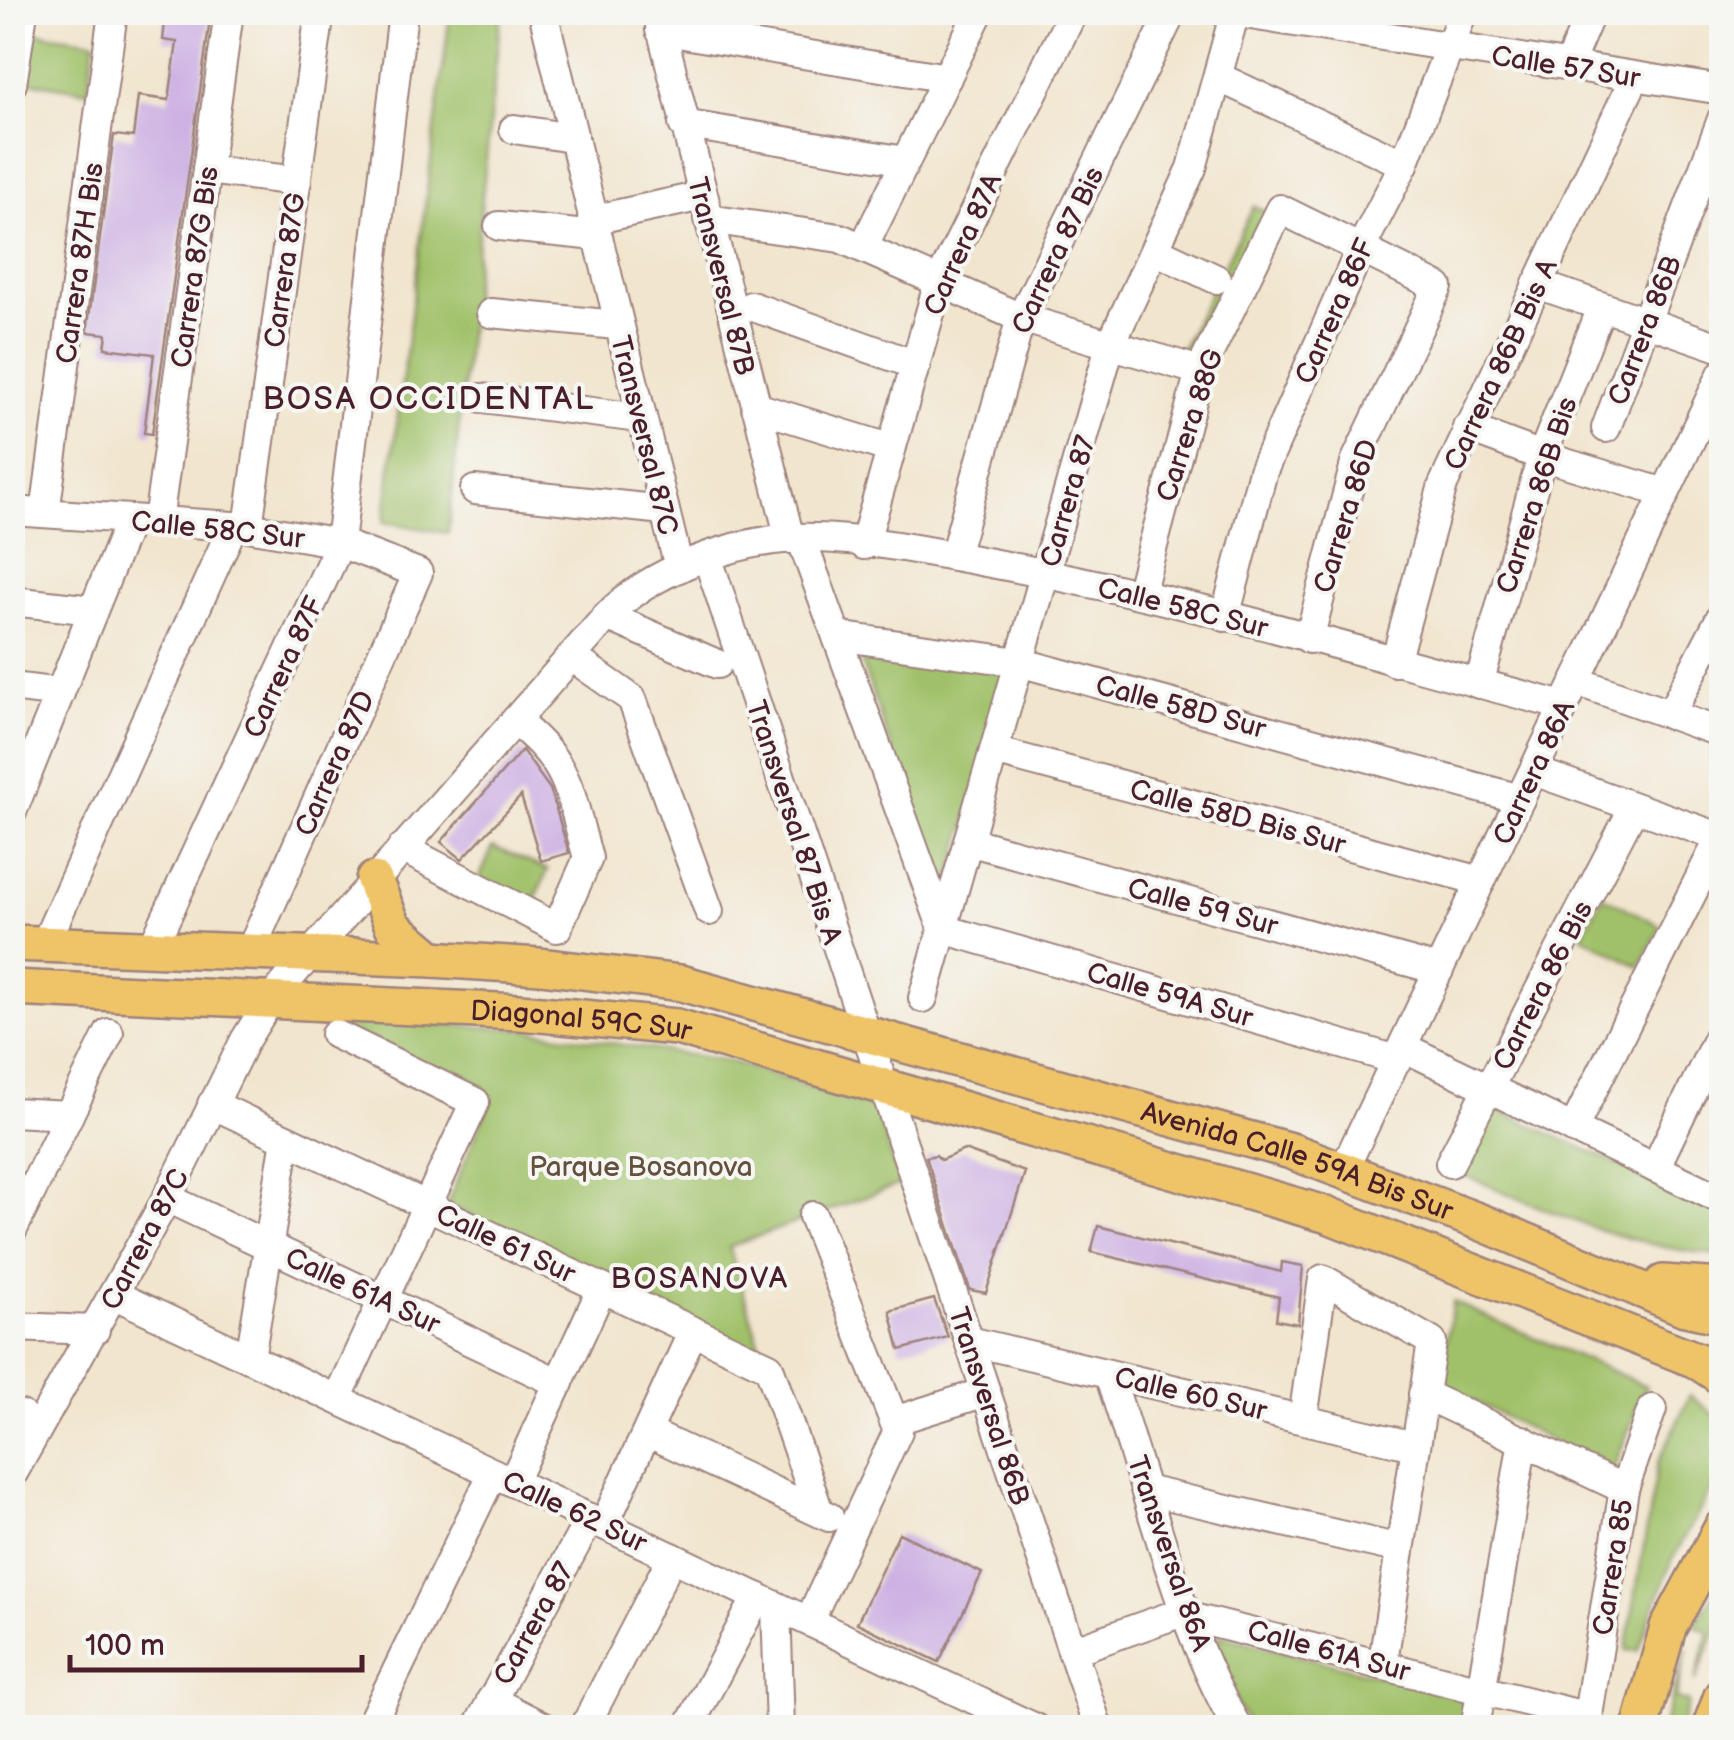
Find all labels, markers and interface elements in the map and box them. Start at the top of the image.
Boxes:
street label: Calle 57 Sur [1489,39,1643,96]
street label: Carrera 87H Bis [50,160,111,366]
street label: Carrera 87 Bis [1005,162,1112,339]
street label: Carrera 87G Bis [165,164,226,370]
street label: Carrera 87A [917,168,1010,321]
street label: Transversal 87B [680,174,761,379]
street label: Carrera 87G [258,191,313,350]
street label: Carrera 86F [1289,234,1382,389]
street label: Carrera 86B [1602,251,1689,410]
street label: Carrera 86B Bis A [1438,253,1565,476]
street label: Transversal 87C [603,332,684,538]
street label: Carrera 88G [1150,345,1231,506]
district label: BOSA OCCIDENTAL [262,380,596,419]
street label: Carrera 86B Bis [1490,393,1585,598]
street label: Carrera 87 [1034,432,1103,571]
street label: Carrera 86D [1307,436,1385,597]
street label: Calle 58C Sur [130,505,307,556]
street label: Calle 58C Sur [1094,571,1272,646]
street label: Carrera 87F [237,592,332,743]
street label: Calle 58D Sur [1092,669,1270,746]
street label: Carrera 87D [289,686,382,841]
street label: Carrera 86A [1487,694,1583,850]
street label: Transversal 87 Bis A [739,697,849,949]
street label: Calle 58D Bis Sur [1126,773,1350,862]
street label: Calle 59 Sur [1124,872,1282,944]
street label: Carrera 86 Bis [1487,895,1600,1076]
street label: Calle 59A Sur [1083,956,1257,1035]
street label: Diagonal 59C Sur [469,995,696,1049]
street label: Avenida Calle 59A Bis Sur [1137,1096,1458,1229]
park label: Parque Bosanova [529,1151,753,1184]
street label: Carrera 87C [94,1163,196,1316]
street label: Calle 61 Sur [431,1198,581,1291]
street label: Calle 61A Sur [280,1241,446,1342]
district label: BOSANOVA [611,1261,790,1297]
street label: Transversal 86B [941,1303,1036,1510]
street label: Calle 60 Sur [1111,1361,1271,1428]
street label: Transversal 86A [1120,1451,1218,1656]
street label: Calle 62 Sur [497,1465,653,1561]
street label: Carrera 85 [1586,1497,1641,1638]
street label: Carrera 87 [487,1556,582,1691]
scale bar [70,1610,362,1672]
street label: Calle 61A Sur [1244,1614,1414,1689]
text: 100 m [85,1628,165,1664]

